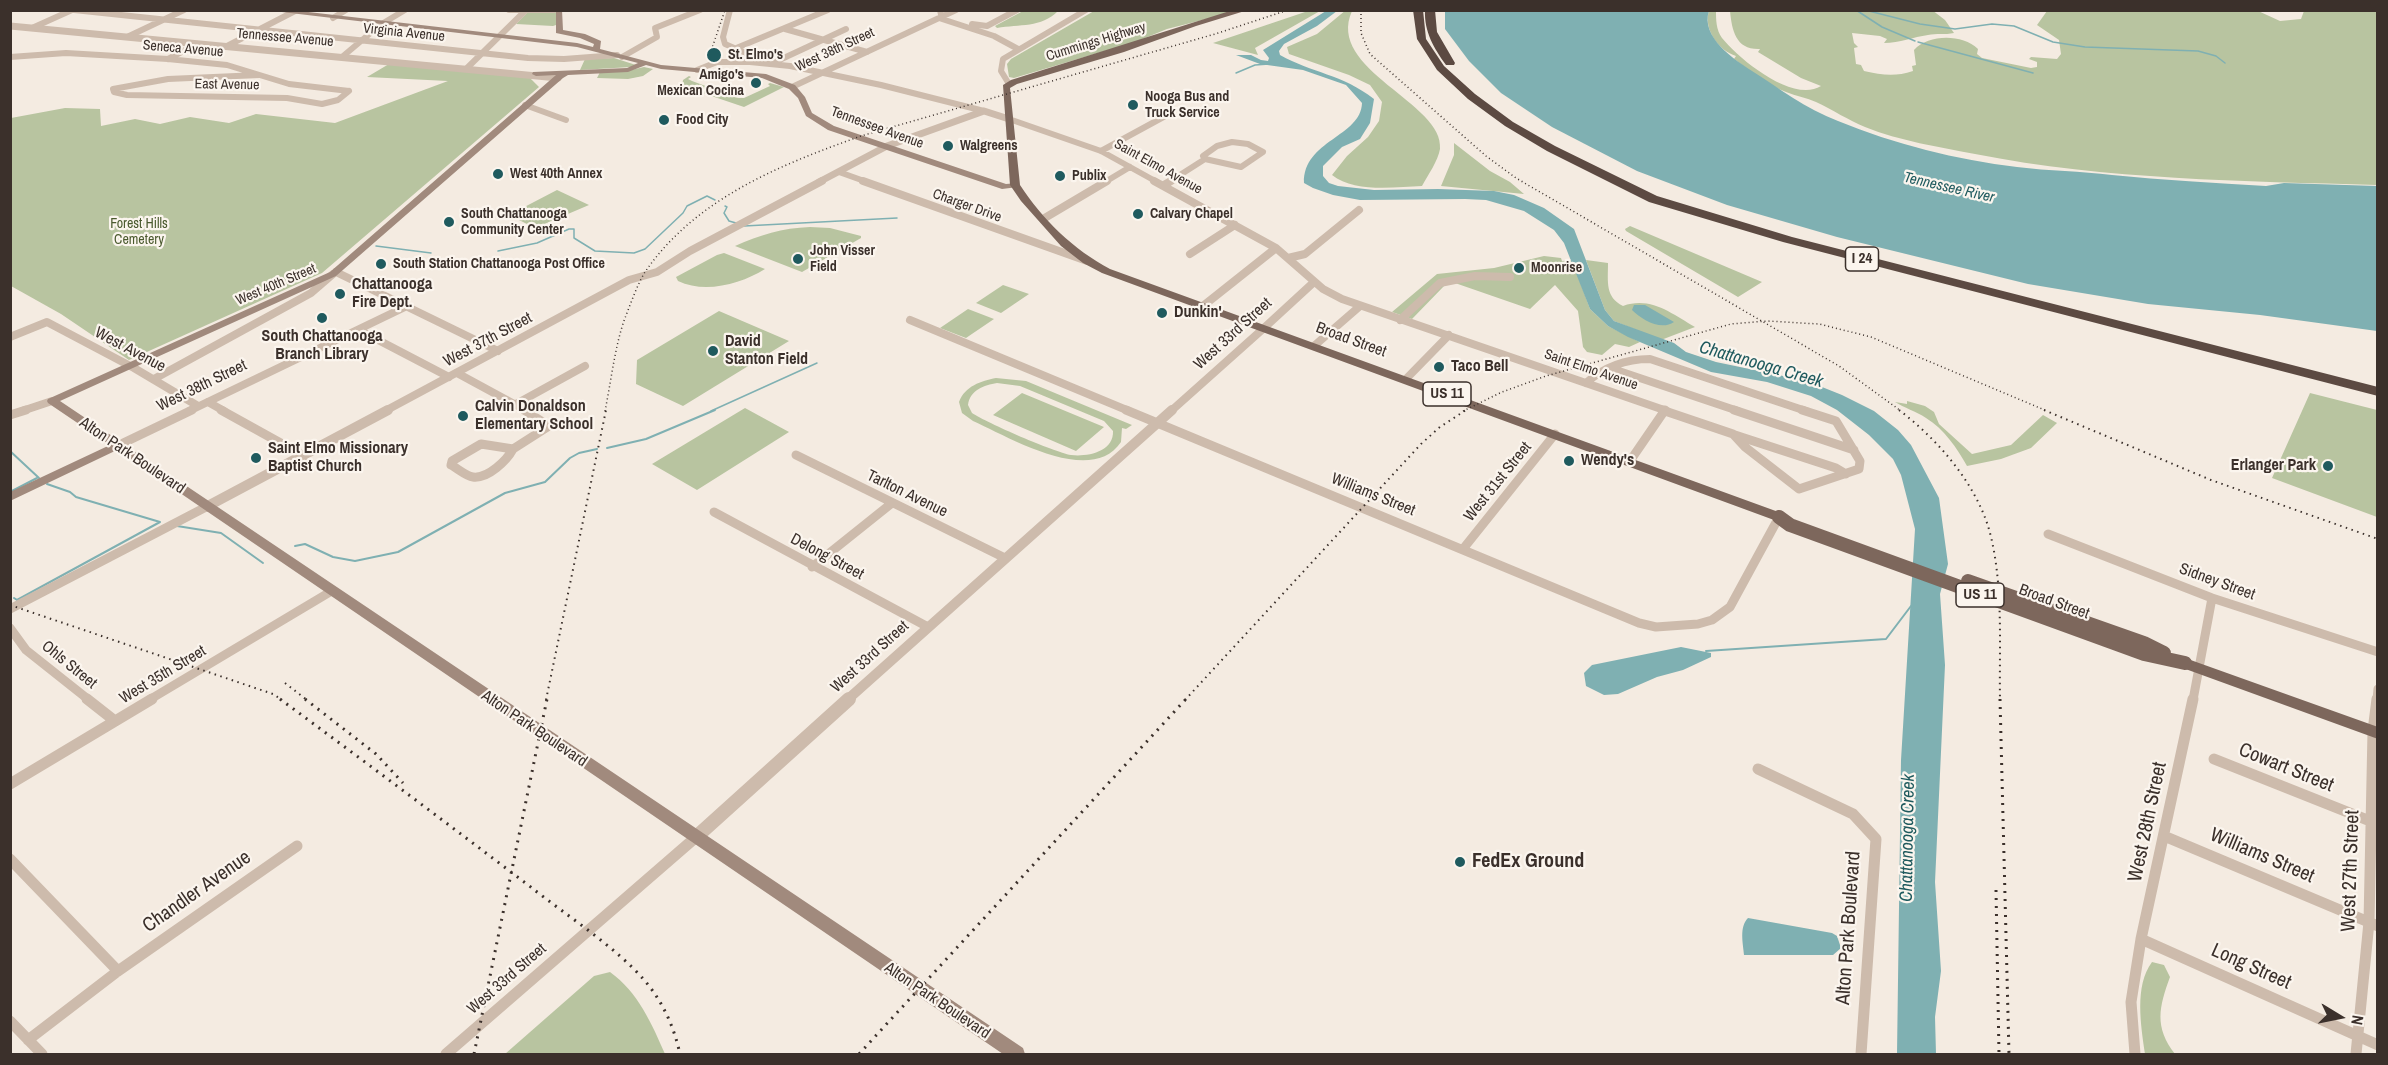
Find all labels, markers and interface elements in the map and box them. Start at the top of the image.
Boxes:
street label: Cummings Highway [1044,19,1148,65]
street label: Virginia Avenue [362,20,446,46]
street label: West 38th Street [793,24,877,76]
street label: Tennessee Avenue [236,25,334,51]
street label: Seneca Avenue [142,37,224,61]
marker: St. Elmo's [705,46,723,64]
place label: St. Elmo's [728,47,783,63]
place label: Amigo's Mexican Cocina [657,67,744,100]
street label: East Avenue [194,76,260,94]
marker: Amigo's Mexican Cocina [749,76,763,90]
place label: Nooga Bus and Truck Service [1145,89,1229,122]
marker: Nooga Bus and Truck Service [1126,98,1140,112]
street label: Tennessee Avenue [828,103,926,153]
place label: Food City [676,112,728,128]
marker: Food City [657,113,671,127]
street label: Saint Elmo Avenue [1111,136,1205,198]
place label: Walgreens [960,138,1018,154]
marker: Walgreens [941,139,955,153]
place label: West 40th Annex [510,166,602,182]
marker: West 40th Annex [491,167,505,181]
place label: Publix [1072,168,1106,184]
marker: Publix [1053,169,1067,183]
water label: Tennessee River [1902,169,1996,207]
street label: Charger Drive [930,186,1004,226]
place label: South Chattanooga Community Center [461,206,567,238]
place label: Calvary Chapel [1150,206,1233,222]
marker: Calvary Chapel [1131,207,1145,221]
marker: South Chattanooga Community Center [442,215,456,229]
park label: Forest Hills Cemetery [110,216,168,249]
place label: John Visser Field [810,243,875,276]
road number: I 24 [1846,247,1878,271]
marker: John Visser Field [791,252,805,266]
place label: South Station Chattanooga Post Office [393,256,605,272]
marker: South Station Chattanooga Post Office [374,257,388,271]
place label: Moonrise [1531,260,1582,276]
street label: West 40th Street [233,261,319,309]
marker: Moonrise [1512,261,1526,275]
place label: Chattanooga Fire Dept. [352,275,432,313]
marker: Chattanooga Fire Dept. [333,287,347,301]
street label: West 33rd Street [1190,294,1276,374]
place label: Dunkin' [1174,303,1222,323]
marker: Dunkin' [1155,306,1169,320]
street label: West 37th Street [440,309,536,371]
marker: South Chattanooga Branch Library [315,311,329,325]
street label: Broad Street [1313,318,1389,362]
street label: West Avenue [91,323,169,377]
place label: South Chattanooga Branch Library [262,327,382,365]
place label: David Stanton Field [725,332,808,370]
water label: Chattanooga Creek [1697,337,1825,393]
marker: David Stanton Field [706,344,720,358]
street label: Saint Elmo Avenue [1542,346,1640,394]
street label: West 38th Street [154,356,250,416]
place label: Taco Bell [1451,357,1508,377]
marker: Taco Bell [1432,360,1446,374]
road number: US 11 [1423,382,1471,406]
place label: Calvin Donaldson Elementary School [475,397,593,435]
marker: Calvin Donaldson Elementary School [456,409,470,423]
street label: Alton Park Boulevard [76,414,188,498]
street label: West 31st Street [1460,438,1536,526]
place label: Saint Elmo Missionary Baptist Church [268,439,408,477]
marker: Saint Elmo Missionary Baptist Church [249,451,263,465]
place label: Wendy's [1581,451,1634,471]
marker: Wendy's [1562,454,1576,468]
place label: Erlanger Park [2231,456,2316,476]
marker: Erlanger Park [2321,459,2335,473]
street label: Tarlton Avenue [863,466,951,522]
street label: Williams Street [1328,469,1418,521]
street label: Delong Street [787,530,867,584]
street label: Sidney Street [2176,559,2258,605]
street label: Broad Street [2016,580,2092,624]
road number: US 11 [1956,583,2004,607]
street label: West 33rd Street [827,617,913,697]
street label: Ohls Street [37,637,101,693]
street label: West 35th Street [116,642,210,708]
street label: Alton Park Boulevard [478,687,590,771]
street label: Cowart Street [2235,738,2337,798]
street label: West 28th Street [2124,760,2172,884]
water label: Chattanooga Creek [1896,774,1920,902]
street label: West 27th Street [2337,810,2365,932]
street label: Williams Street [2206,823,2318,889]
street label: Chandler Avenue [138,846,256,938]
place label: FedEx Ground [1472,850,1584,874]
street label: Alton Park Boulevard [1832,850,1866,1006]
marker: FedEx Ground [1453,855,1467,869]
street label: Long Street [2207,939,2295,995]
street label: West 33rd Street [464,940,550,1018]
street label: Alton Park Boulevard [881,959,993,1043]
north arrow [2310,987,2370,1047]
text: N [2346,1014,2369,1027]

